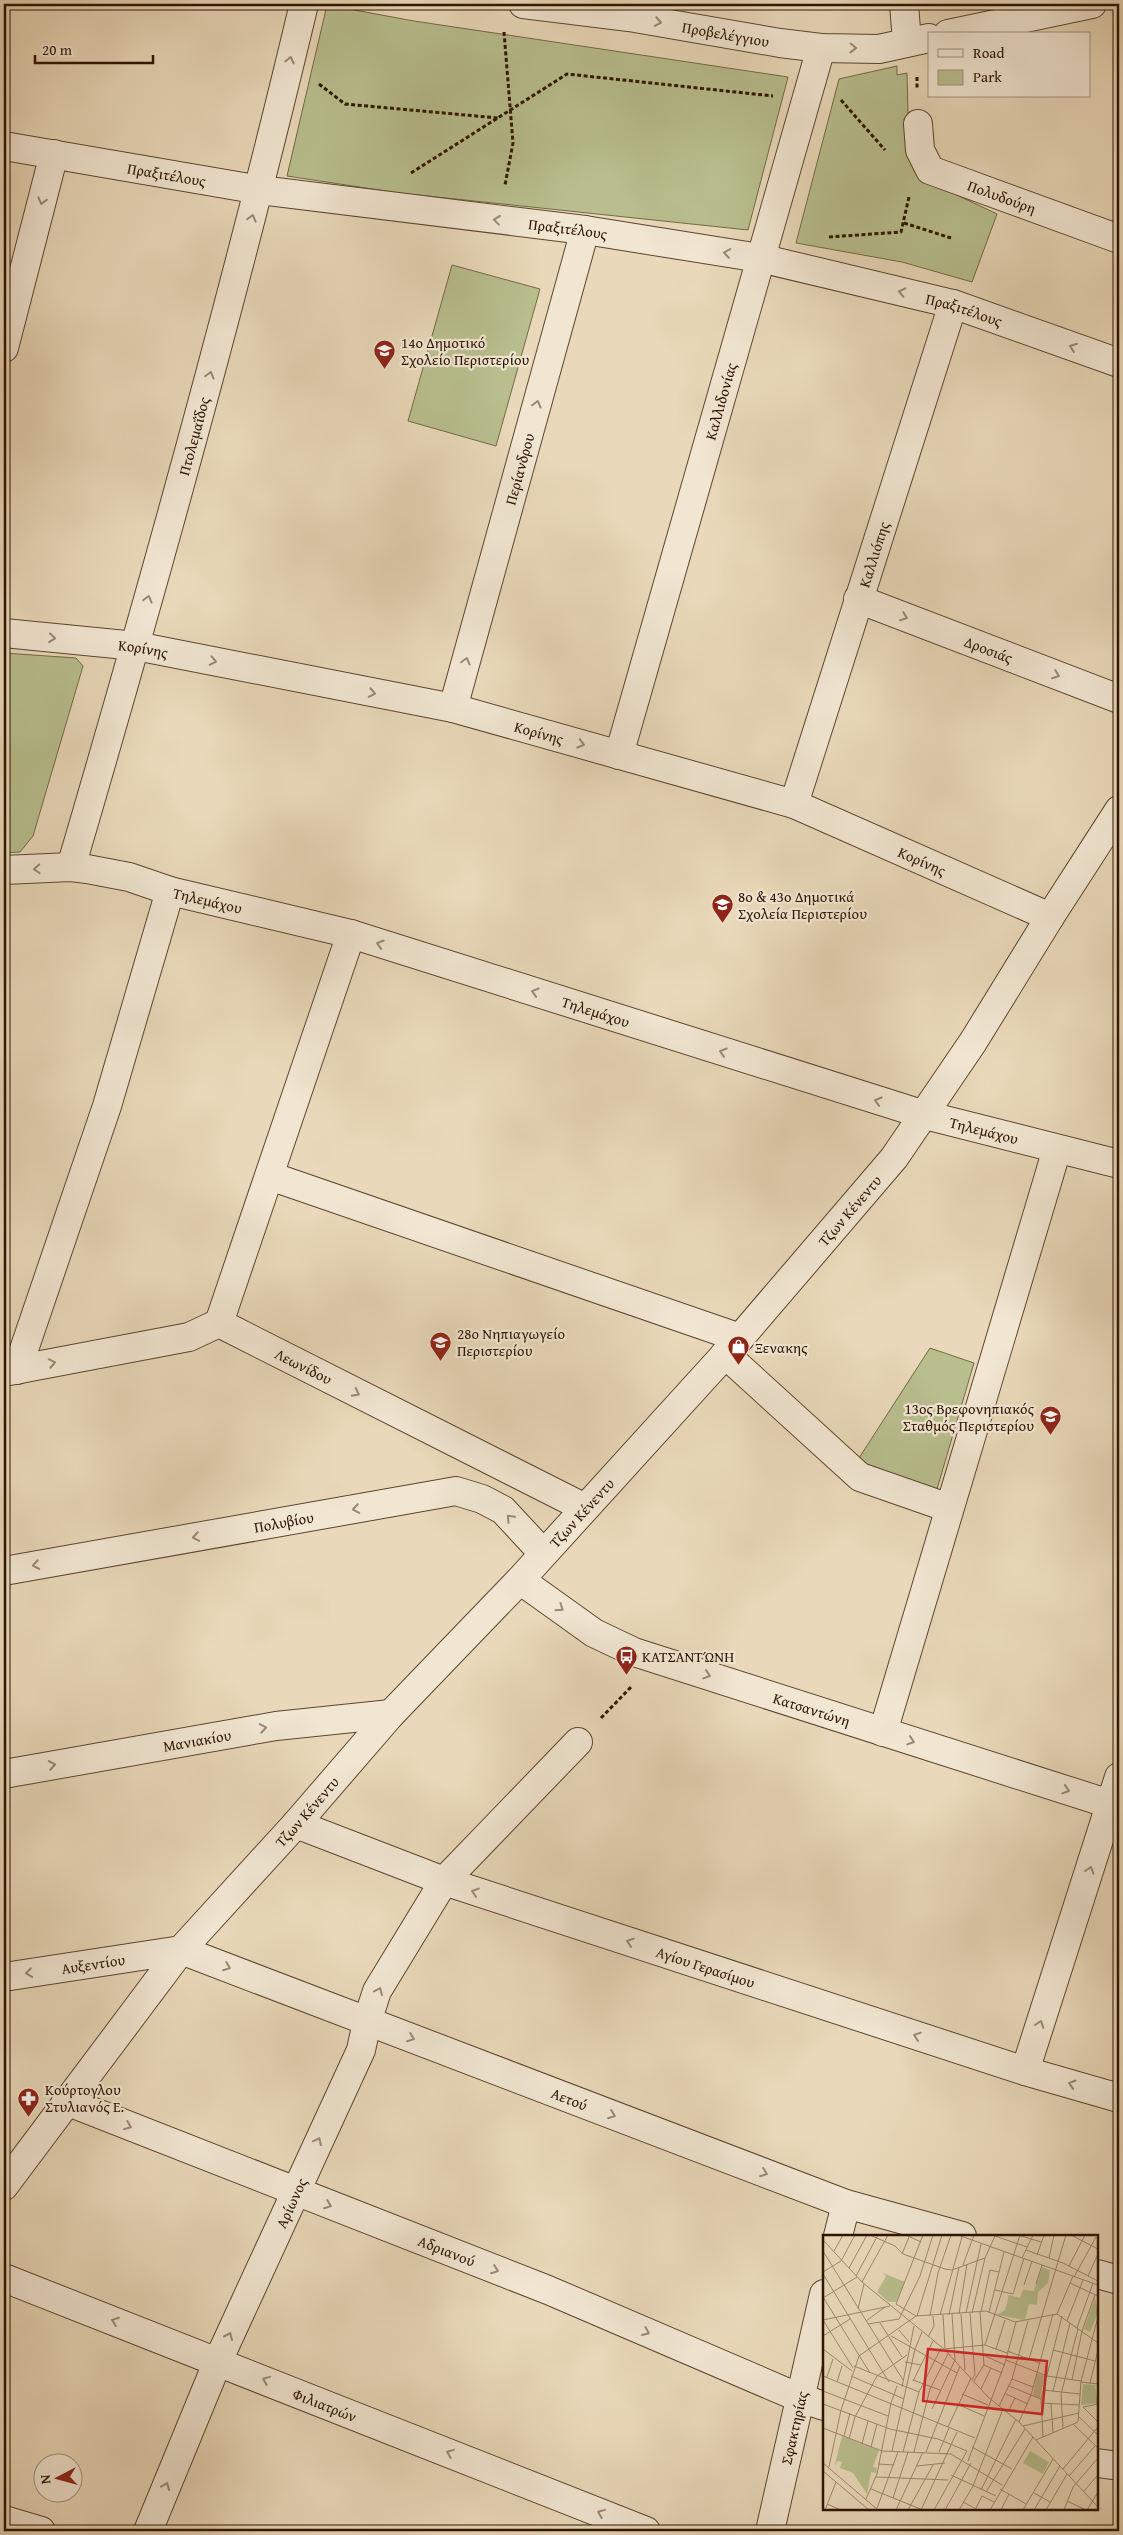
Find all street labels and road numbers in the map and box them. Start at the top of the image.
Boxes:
street label: Προβελέγγιου [681,16,771,52]
street label: Πραξιτέλους [126,157,208,191]
street label: Πολυδούρη [965,174,1039,218]
street label: Πραξιτέλους [527,213,609,244]
street label: Πραξιτέλους [924,287,1006,331]
street label: Καλλιδονίας [699,359,741,442]
street label: Πτολεμαΐδος [173,394,214,478]
street label: Περίανδρου [499,430,539,507]
street label: Καλλιόπης [853,518,894,590]
street label: Δροσιάς [962,630,1016,668]
street label: Κορίνης [117,634,171,663]
street label: Κορίνης [512,715,567,749]
street label: Κορίνης [895,841,950,881]
street label: Τηλεμάχου [171,882,245,918]
street label: Τηλεμάχου [559,991,633,1032]
street label: Τηλεμάχου [947,1111,1021,1149]
street label: Τζων Κένεντυ [813,1170,886,1250]
street label: Λεωνίδου [272,1343,336,1389]
street label: Τζων Κένεντυ [544,1473,619,1552]
street label: Πολυβίου [252,1506,315,1537]
street label: Κατσαντώνη [771,1687,853,1731]
street label: Μανιακίου [161,1724,233,1756]
street label: Τζων Κένεντυ [270,1771,343,1851]
street label: Αγίου Γερασίμου [654,1941,758,1993]
street label: Αυξεντίου [60,1948,126,1979]
street label: Αετού [548,2082,591,2115]
street label: Αρίωνος [270,2174,312,2231]
street label: Αδριανού [415,2230,479,2271]
street label: Φιλιατρών [290,2382,360,2427]
street label: Σφακτηρίας [775,2388,812,2466]

